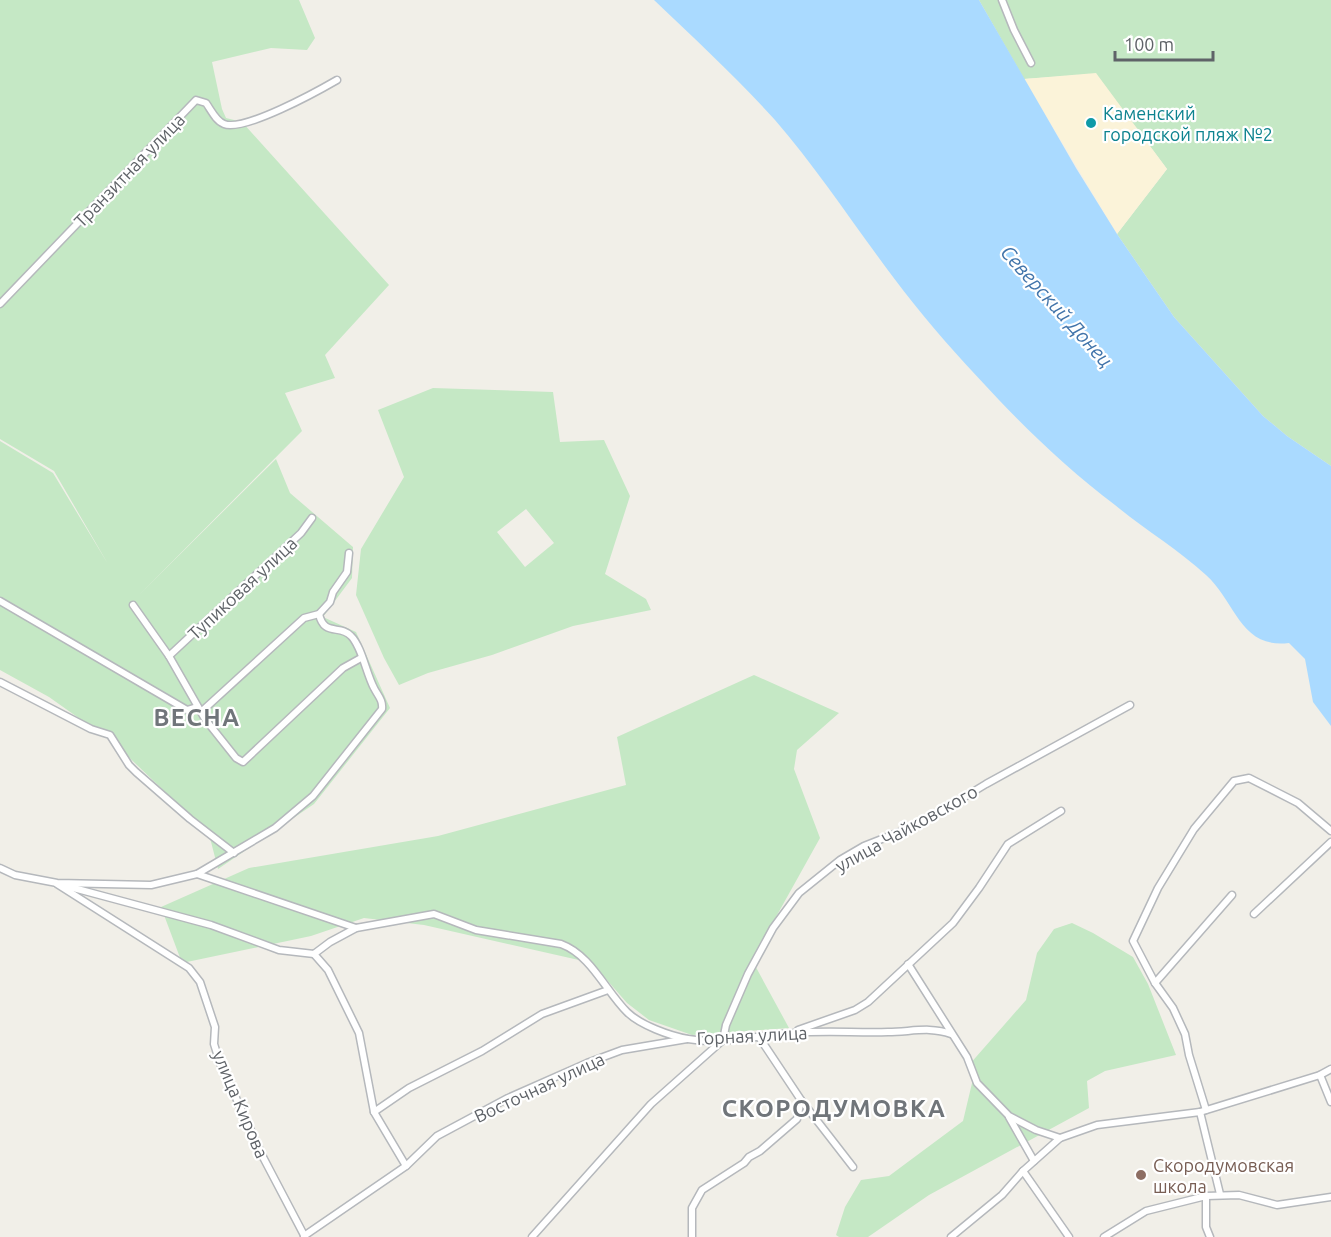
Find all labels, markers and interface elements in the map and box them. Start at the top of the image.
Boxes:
scale bar [1115,24,1212,62]
text: 100 m [1124,34,1174,54]
place label: Каменский городской пляж №2 [1103,103,1273,144]
street label: Транзитная улица [70,109,188,231]
marker: Каменский городской пляж №2 [1084,116,1098,130]
water label: Северский Донец [996,240,1118,372]
street label: Тупиковая улица [184,533,300,643]
district label: ВЕСНА [153,704,241,731]
street label: улица Чайковского [831,781,981,875]
street label: Горная улица [696,1022,808,1048]
street label: улица Кирова [209,1047,273,1161]
street label: Восточная улица [471,1048,607,1126]
district label: СКОРОДУМОВКА [722,1095,946,1122]
place label: Скородумовская школа [1153,1155,1294,1196]
marker: Скородумовская школа [1134,1168,1148,1182]

